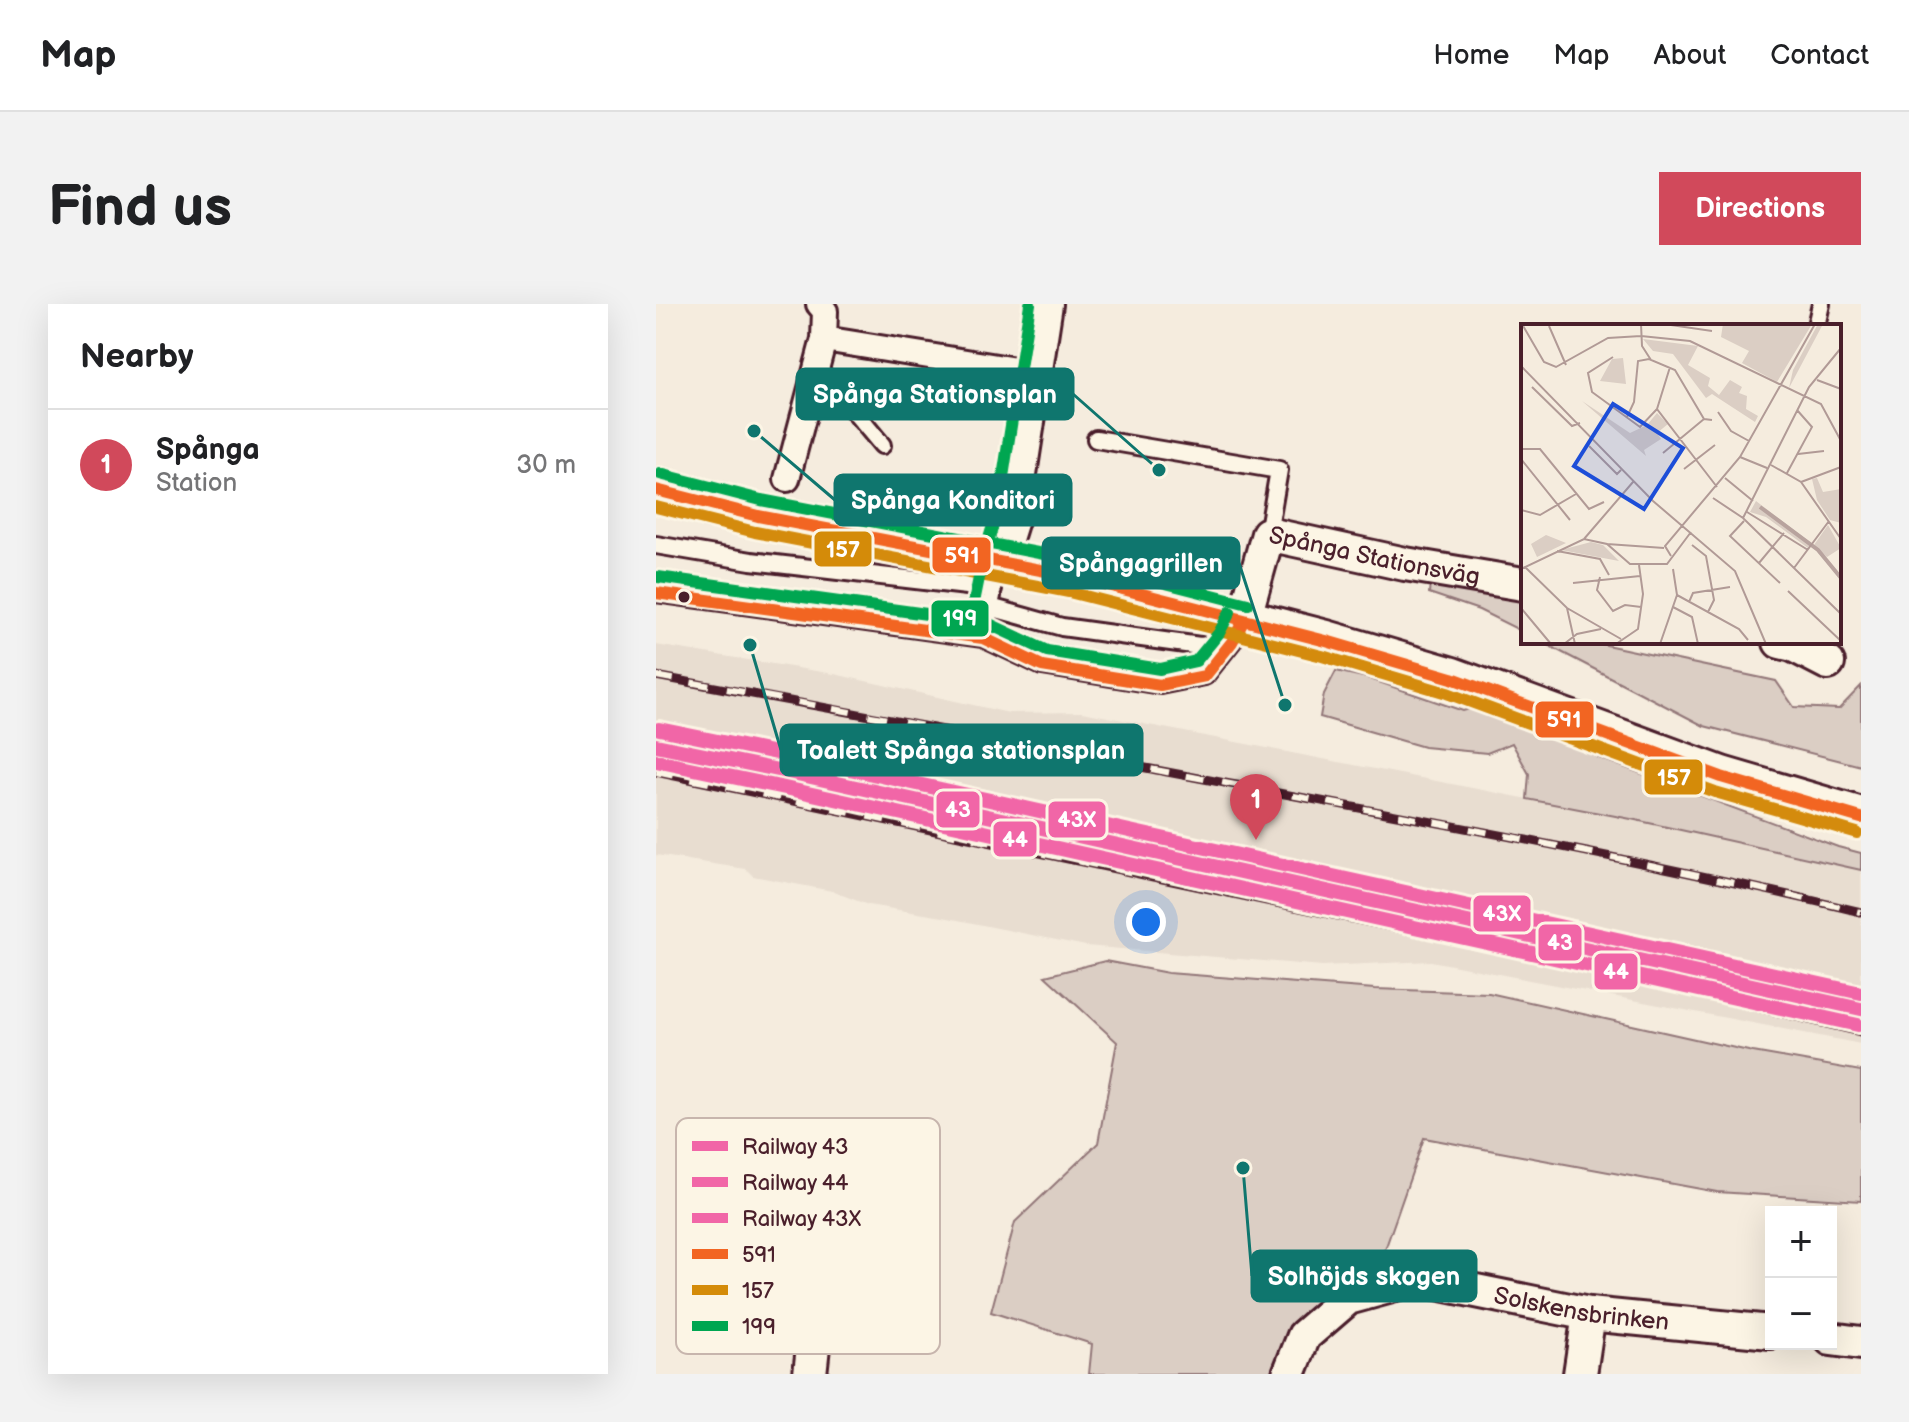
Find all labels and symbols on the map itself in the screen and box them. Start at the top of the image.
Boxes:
inset map [1521,324,1841,644]
callout: Spånga Stationsplan [797,369,1073,419]
text: Spånga Stationsplan [813,380,1057,411]
callout: Spånga Konditori [835,475,1071,525]
text: Spånga Konditori [851,486,1055,517]
street label: Spånga Stationsväg [1266,520,1482,591]
line badge: 157 [813,530,873,568]
line badge: 591 [931,536,992,574]
text: 157 [826,537,860,564]
callout: Spångagrillen [1043,538,1239,588]
text: 591 [945,543,979,570]
text: Spångagrillen [1059,549,1223,580]
unlabelled marker [676,589,692,605]
line badge: 199 [930,599,990,638]
text: 199 [942,606,978,633]
line badge: 591 [1534,700,1595,739]
text: 591 [1547,707,1581,734]
callout: Toalett Spånga stationsplan [781,725,1142,775]
text: Toalett Spånga stationsplan [797,736,1125,767]
line badge: 157 [1643,758,1704,796]
text: 157 [1657,765,1691,792]
pin: 1 [1230,774,1282,840]
line badge: 43 [935,790,981,829]
text: 43 [945,797,971,824]
line badge: 43X [1047,800,1107,839]
text: 43X [1058,807,1096,834]
line badge: 44 [992,820,1038,858]
text: 44 [1002,827,1028,854]
line badge: 43X [1472,894,1532,933]
text: 43X [1483,901,1521,928]
your location [1126,902,1166,942]
line badge: 43 [1537,923,1583,962]
text: 43 [1547,930,1573,957]
line badge: 44 [1593,952,1639,991]
text: 44 [1603,959,1629,986]
legend [676,1118,940,1354]
text: Railway 43 [742,1134,849,1161]
text: Railway 44 [742,1170,849,1197]
text: Railway 43X [742,1206,862,1233]
text: 591 [742,1242,776,1269]
callout: Solhöjds skogen [1252,1251,1476,1301]
text: Solhöjds skogen [1268,1262,1460,1293]
text: 157 [742,1278,774,1305]
street label: Solskensbrinken [1491,1281,1670,1336]
text: 199 [742,1314,776,1341]

